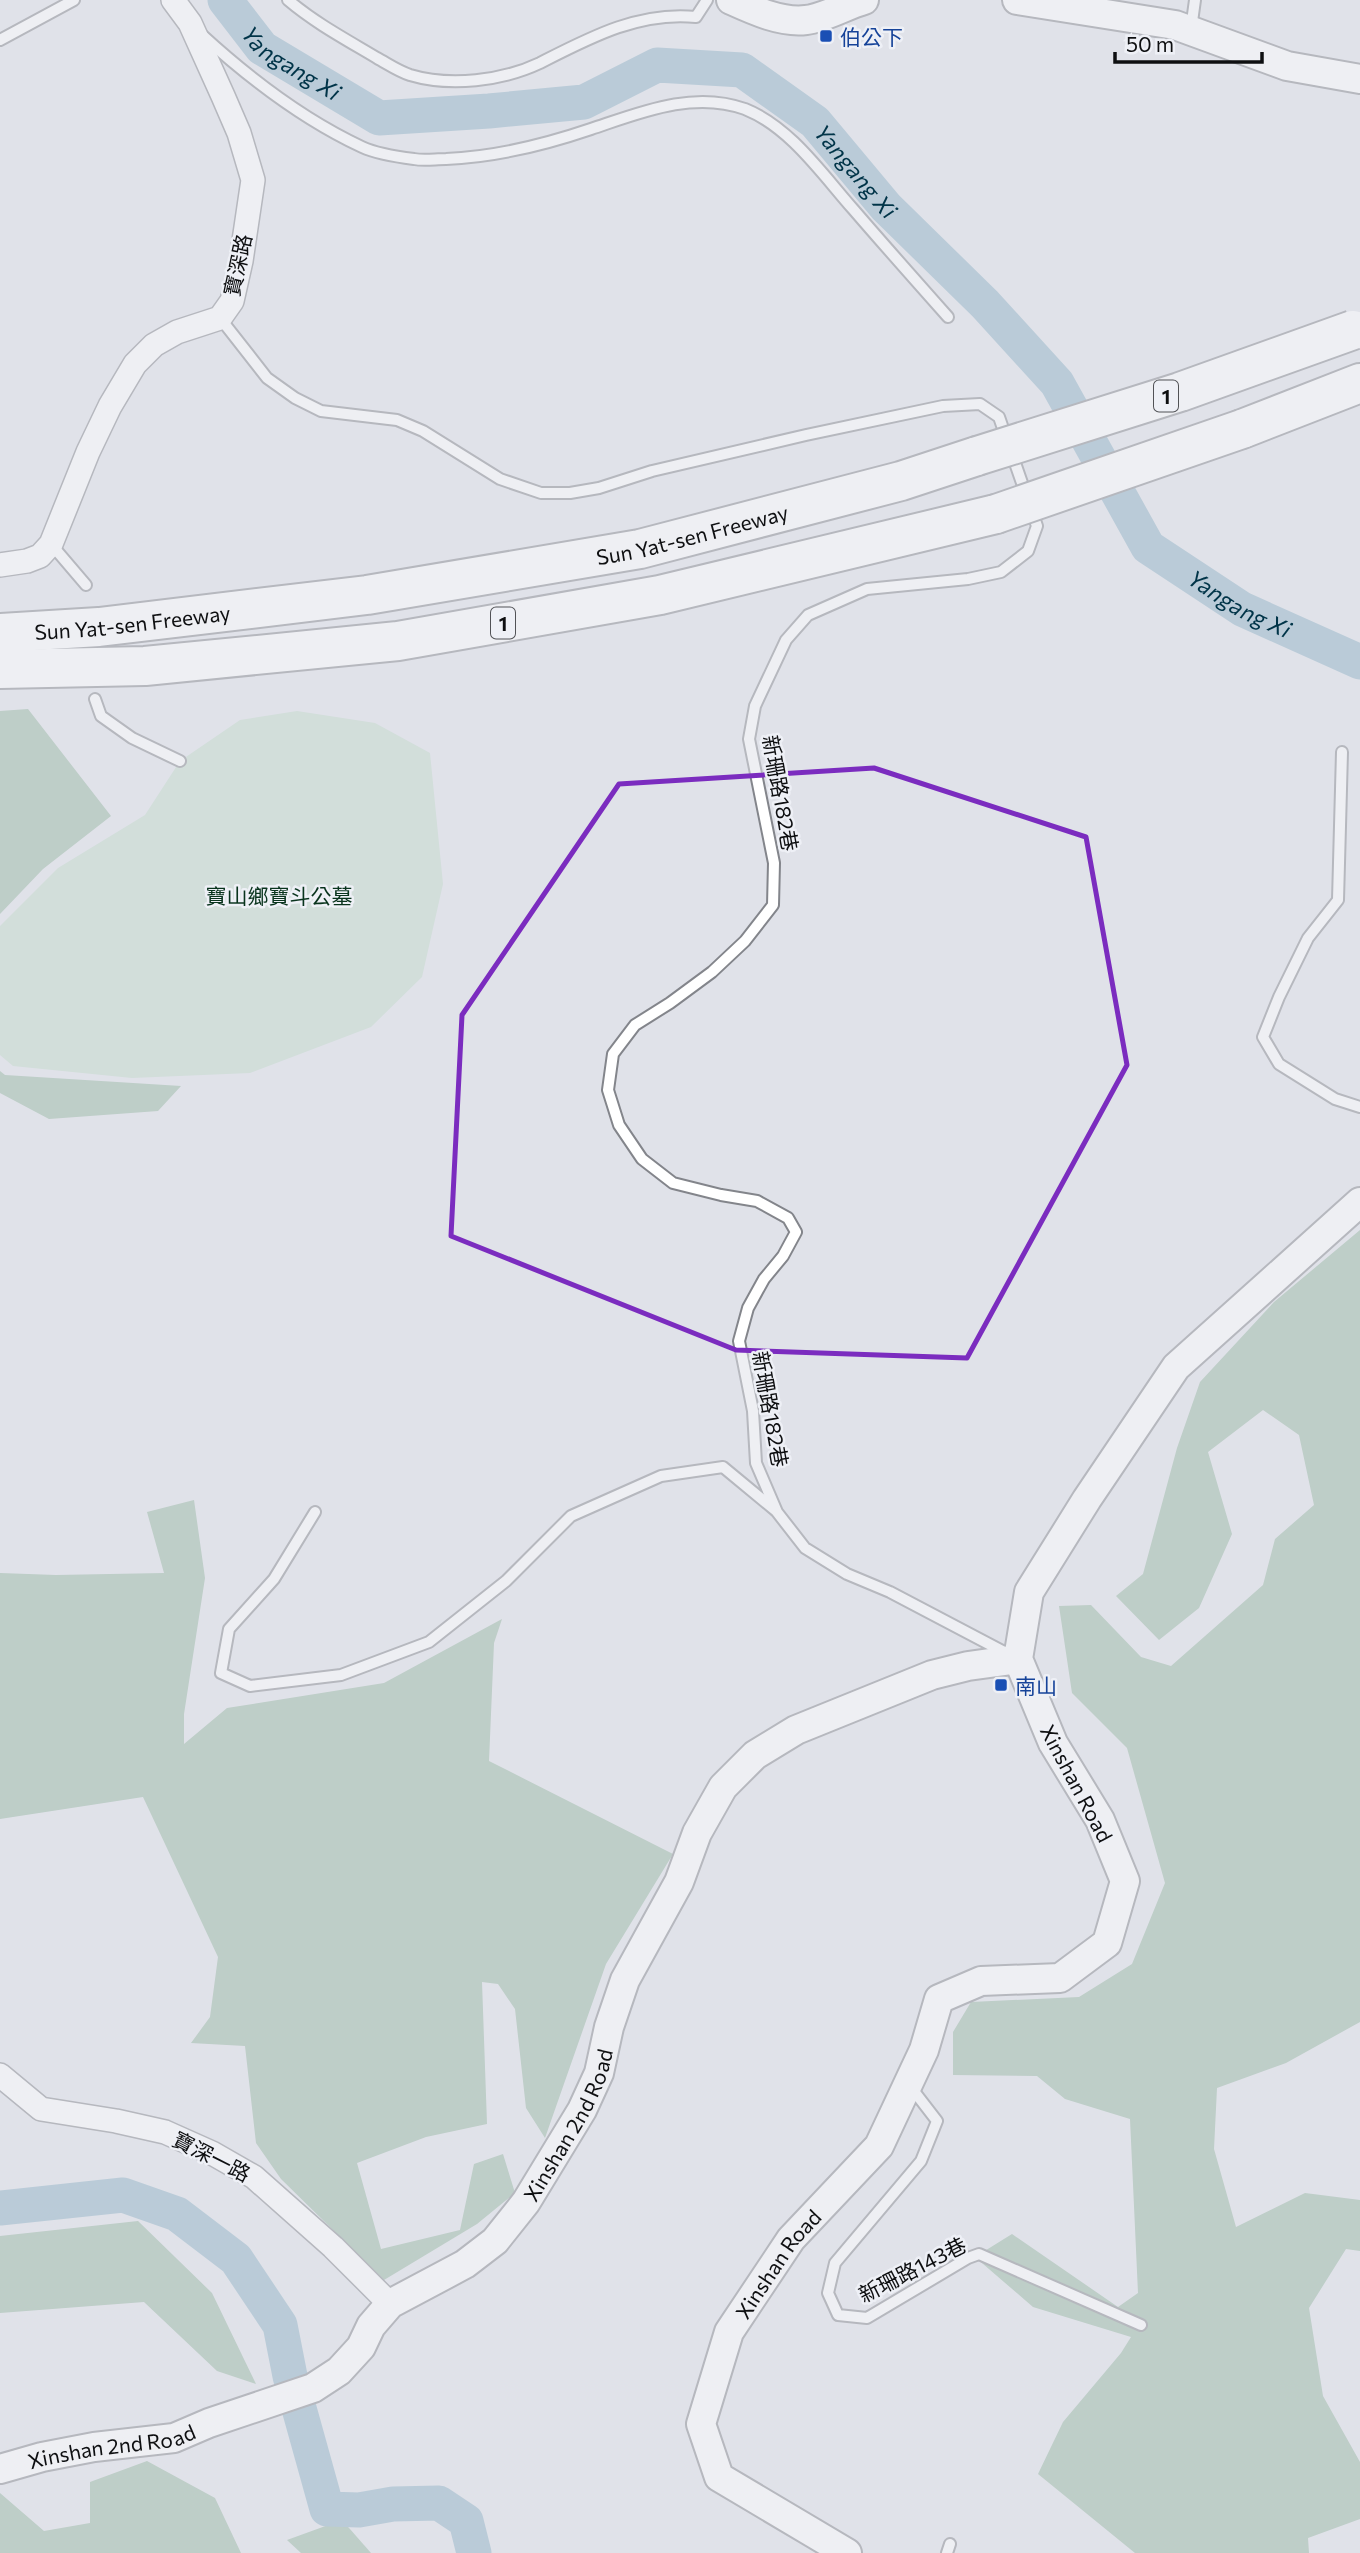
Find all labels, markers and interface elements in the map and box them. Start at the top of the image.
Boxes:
water label: Yangang Xi [236,20,347,106]
scale bar [1115,21,1262,65]
place label: 伯公下 [840,24,903,49]
marker: 伯公下 [818,28,834,44]
text: 50 m [1126,31,1174,56]
water label: Yangang Xi [809,118,904,225]
street label: 寶深路 [218,232,256,298]
road number: 1 [1154,380,1178,412]
street label: Sun Yat-sen Freeway [594,498,791,569]
water label: Yangang Xi [1183,563,1296,644]
street label: Sun Yat-sen Freeway [34,599,232,643]
road number: 1 [491,608,515,638]
street label: 新珊路182巷 [759,733,803,853]
park label: 寶山鄉寶斗公墓 [206,883,353,908]
street label: 新珊路182巷 [749,1349,793,1469]
place label: 南山 [1015,1673,1057,1698]
marker: 南山 [993,1677,1009,1693]
street label: Xinshan Road [1036,1720,1118,1846]
street label: Xinshan 2nd Road [517,2046,616,2205]
street label: 寶深一路 [169,2126,255,2186]
street label: Xinshan Road [729,2204,825,2323]
street label: 新珊路143巷 [854,2231,970,2307]
street label: Xinshan 2nd Road [25,2418,199,2473]

